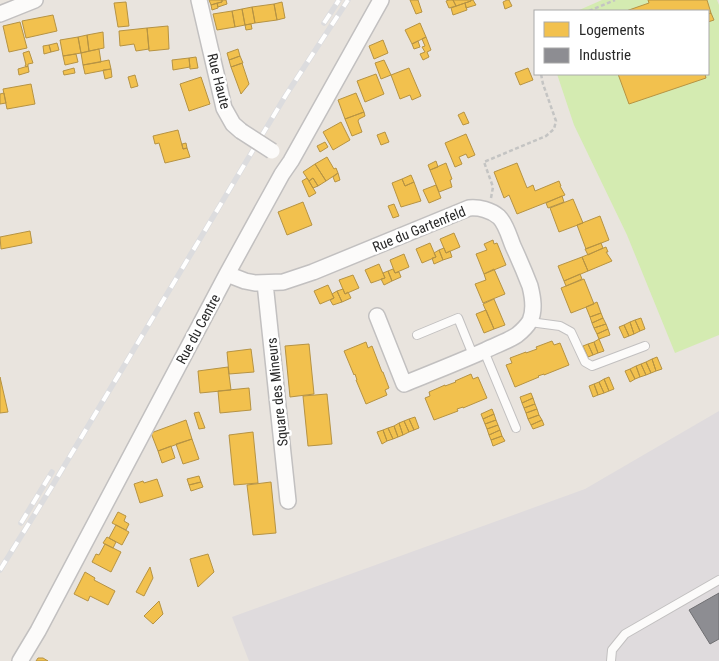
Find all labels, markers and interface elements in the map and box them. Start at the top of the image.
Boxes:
legend [534,10,709,75]
text: Logements [579,21,645,39]
text: Industrie [579,46,631,64]
street label: Rue Haute [204,51,234,111]
street label: Rue du Gartenfeld [370,203,468,255]
street label: Rue du Centre [173,291,223,367]
street label: Square des Mineurs [263,337,291,447]

